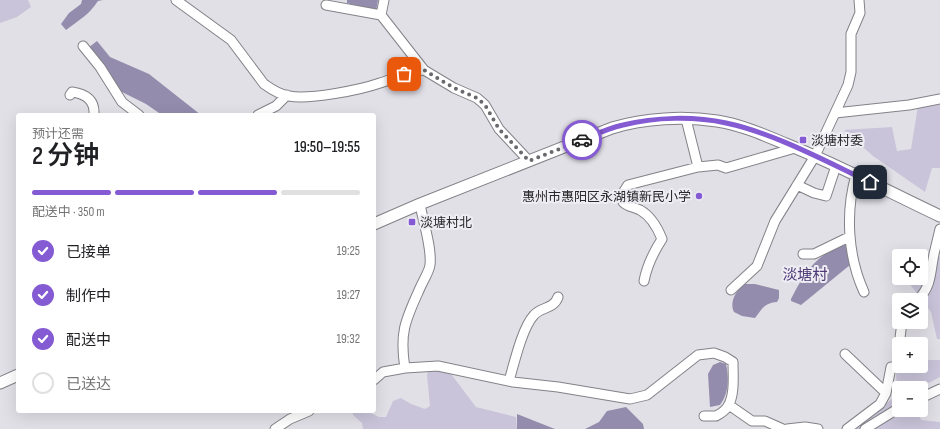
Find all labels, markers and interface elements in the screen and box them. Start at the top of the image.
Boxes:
pin [387,57,421,91]
icon: bag [393,63,415,85]
courier [562,120,602,160]
text: 预计还需 [32,126,84,142]
icon: car [571,129,593,151]
place label: 淡塘村委 [811,133,863,149]
marker: 淡塘村委 [798,135,808,145]
text: 19:50–19:55 [294,138,360,157]
text: 2 分钟 [32,141,99,172]
pin [853,165,887,199]
icon: home [859,171,881,193]
place label: 惠州市惠阳区永湖镇新民小学 [522,189,691,205]
marker: 惠州市惠阳区永湖镇新民小学 [694,191,704,201]
text: 配送中 · 350 m [32,204,105,220]
place label: 淡塘村北 [420,215,472,231]
marker: 淡塘村北 [407,217,417,227]
icon: check [32,240,54,262]
text: 已接单 [66,243,111,262]
text: 19:25 [337,243,360,259]
map controls [892,249,928,417]
button: locate [892,249,928,285]
district label: 淡塘村 [782,266,828,285]
icon: check [32,284,54,306]
text: 制作中 [66,287,111,306]
text: 19:27 [337,287,360,303]
button: layers [892,293,928,329]
icon: check [32,328,54,350]
text: 配送中 [66,331,111,350]
text: 19:32 [336,331,360,347]
button: + [892,337,928,373]
text: 已送达 [66,375,111,394]
button: − [892,381,928,417]

